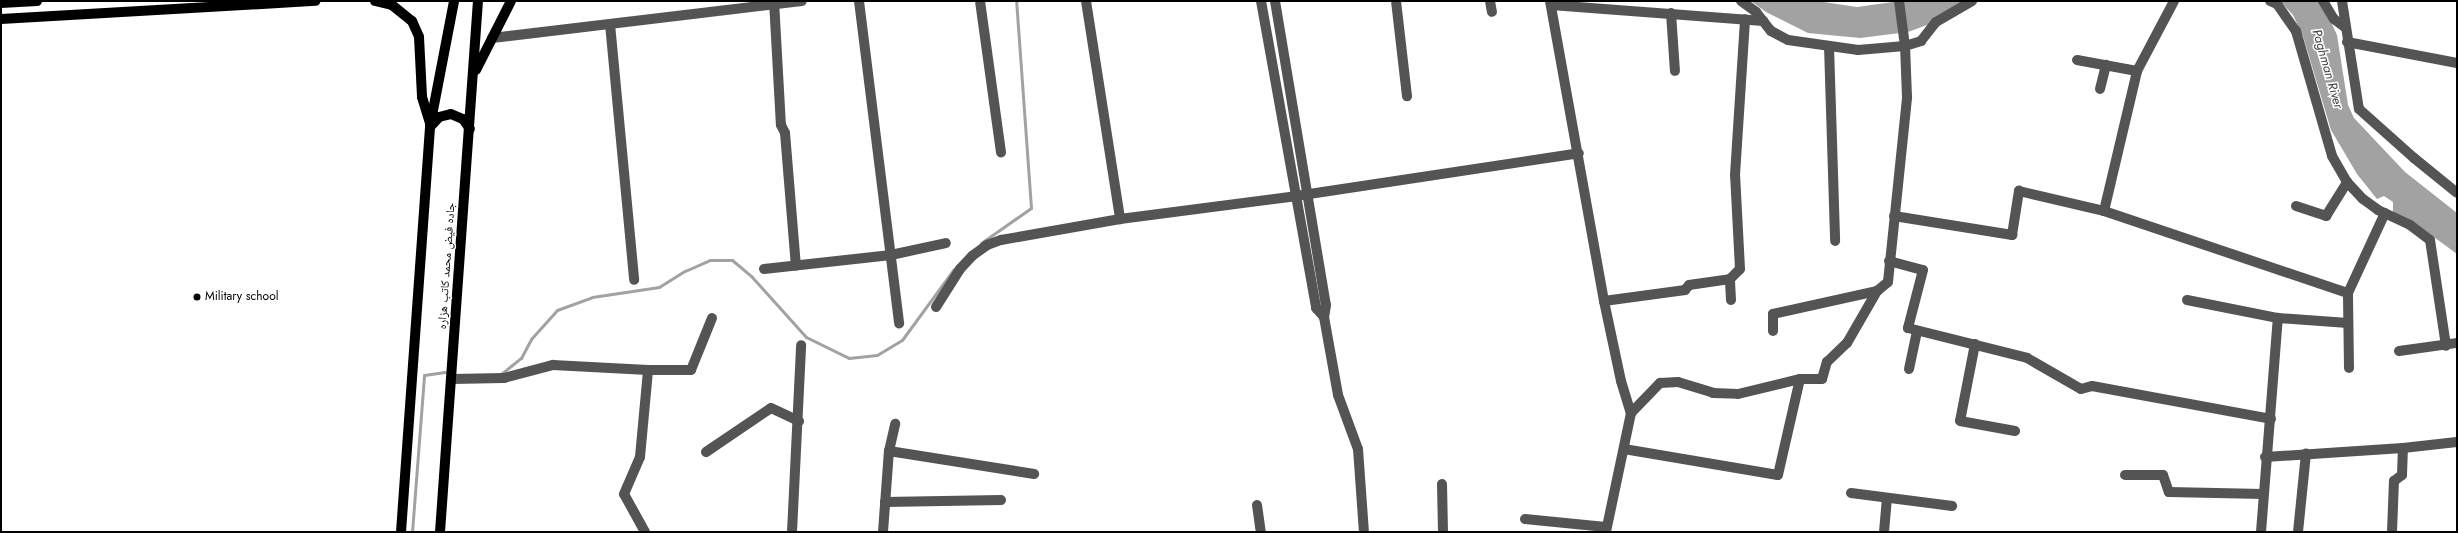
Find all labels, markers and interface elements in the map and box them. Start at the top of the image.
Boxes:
water label: Paghman River [2308,28,2346,110]
street label: جاده فیض محمد کاتب هزاره [435,202,459,330]
place label: Military school [205,290,278,304]
marker: Military school [192,292,202,302]

